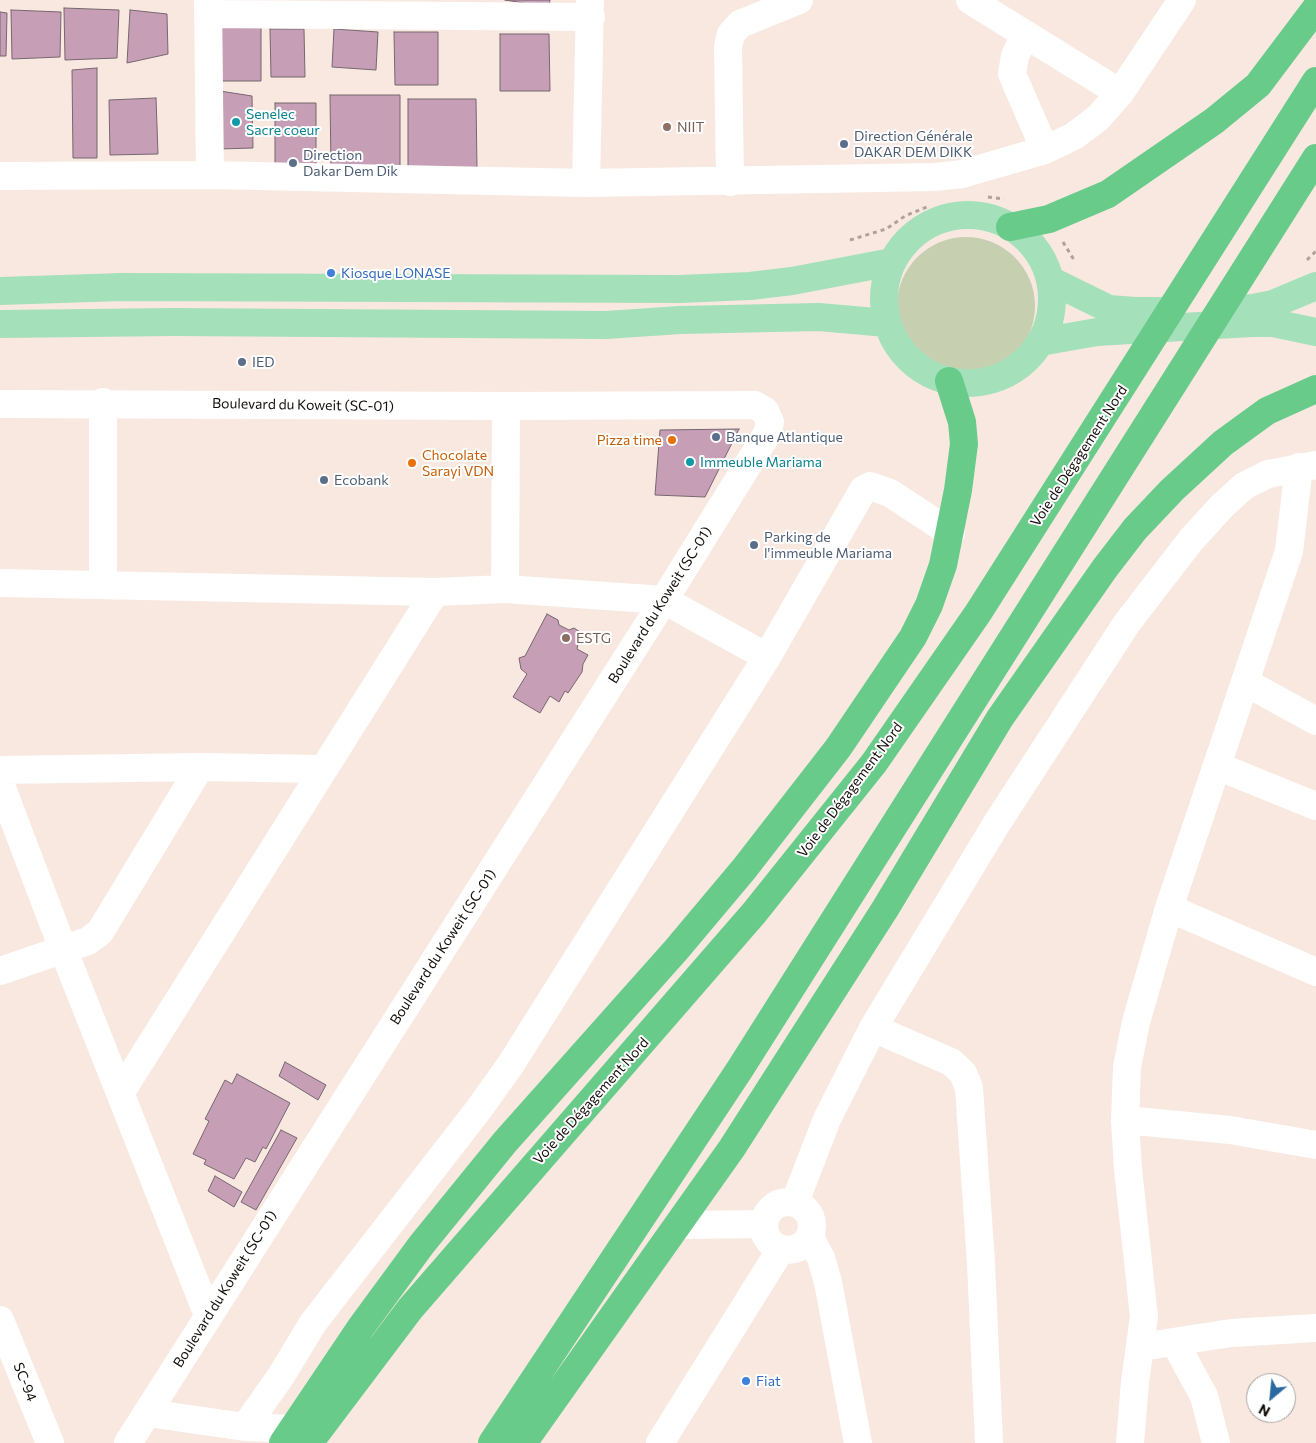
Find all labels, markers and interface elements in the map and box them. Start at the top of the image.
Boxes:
place label: Senelec Sacre coeur [246,106,320,138]
marker: Senelec Sacre coeur [230,116,242,128]
place label: NIIT [677,119,704,135]
marker: NIIT [661,121,673,133]
place label: Direction Générale DAKAR DEM DIKK [854,128,973,160]
marker: Direction Générale DAKAR DEM DIKK [838,138,850,150]
place label: Direction Dakar Dem Dik [303,147,398,180]
marker: Direction Dakar Dem Dik [287,157,299,169]
place label: Kiosque LONASE [341,265,451,281]
marker: Kiosque LONASE [325,267,337,279]
place label: IED [252,354,275,370]
marker: IED [236,356,248,368]
street label: Voie de Dégagement Nord [1027,382,1131,530]
street label: Boulevard du Koweit (SC-01) [212,395,394,415]
place label: Banque Atlantique [726,429,843,445]
marker: Banque Atlantique [710,431,722,443]
place label: Pizza time [597,432,662,448]
marker: Pizza time [666,434,678,446]
place label: Chocolate Sarayi VDN [422,447,494,480]
place label: Immeuble Mariama [700,454,822,470]
marker: Immeuble Mariama [684,456,696,468]
marker: Chocolate Sarayi VDN [406,457,418,469]
place label: Ecobank [334,472,389,488]
marker: Ecobank [318,474,330,486]
street label: Boulevard du Koweit (SC-01) [605,523,715,687]
place label: Parking de l'immeuble Mariama [764,529,892,562]
marker: Parking de l'immeuble Mariama [748,539,760,551]
place label: ESTG [576,630,611,646]
marker: ESTG [560,632,572,644]
street label: Voie de Dégagement Nord [794,719,906,861]
street label: Boulevard du Koweit (SC-01) [386,866,500,1028]
street label: Voie de Dégagement Nord [530,1034,652,1168]
street label: Boulevard du Koweit (SC-01) [170,1207,280,1371]
street label: SC-94 [10,1360,40,1404]
place label: Fiat [756,1373,781,1389]
north arrow [1246,1373,1296,1423]
marker: Fiat [740,1375,752,1387]
text: N [1256,1401,1273,1421]

